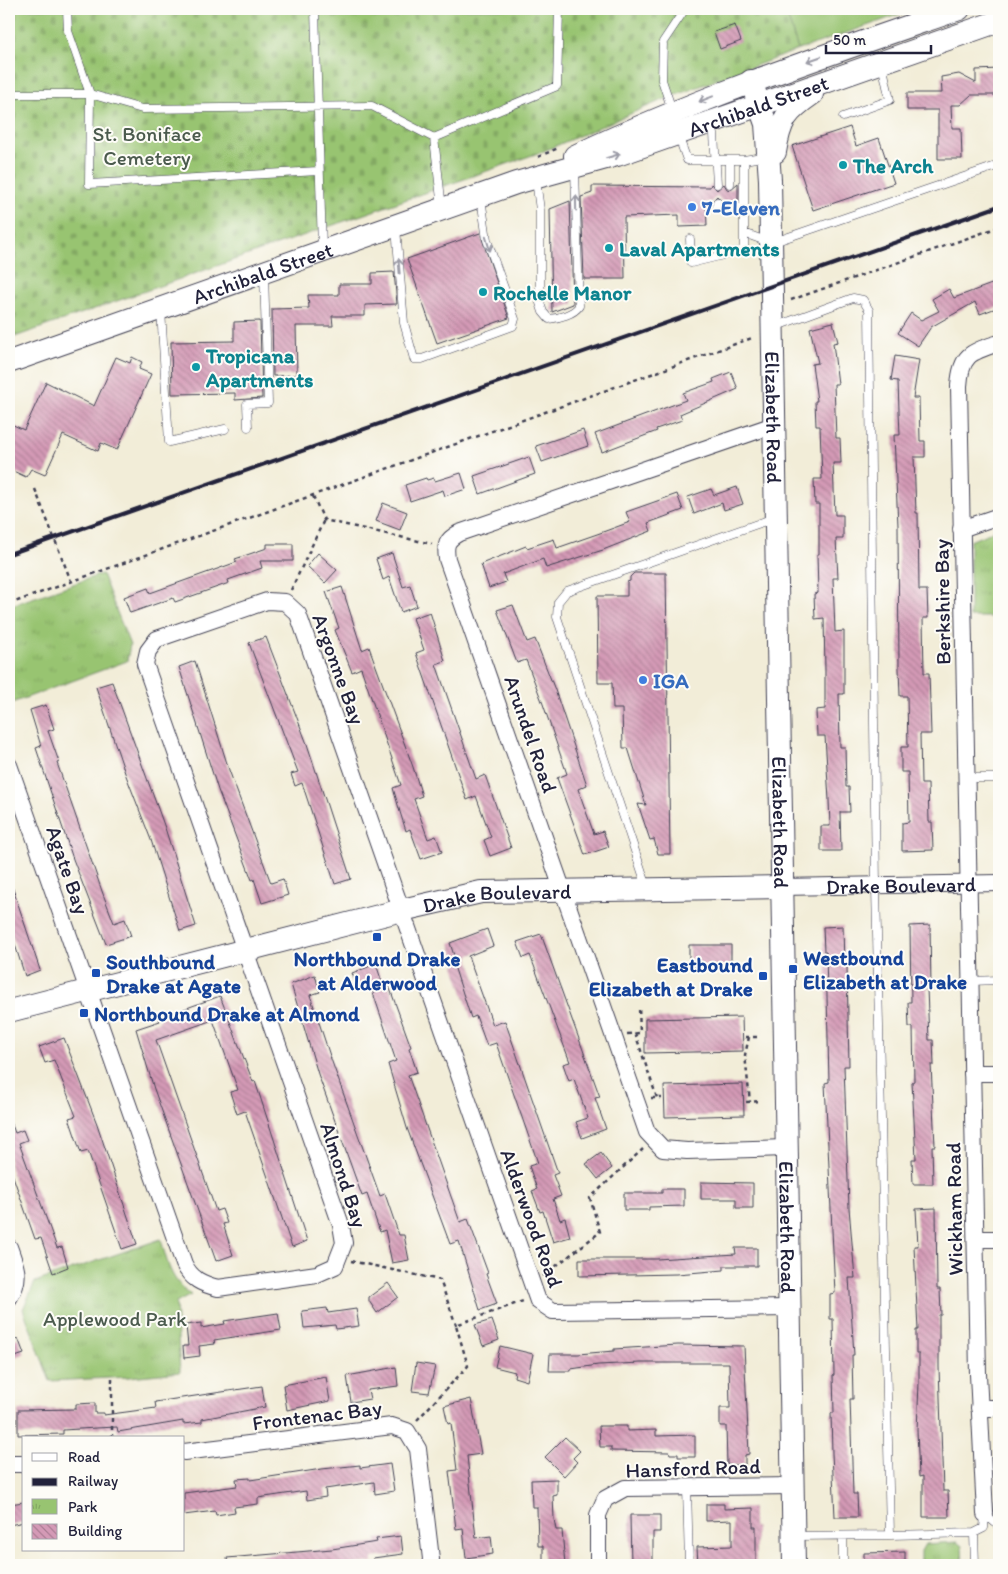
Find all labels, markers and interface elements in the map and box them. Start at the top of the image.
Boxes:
scale bar [826,22,930,54]
text: 50 m [833,31,866,49]
one-way arrow [807,55,822,64]
street label: Archibald Street [685,69,832,142]
one-way arrow [699,95,714,104]
park label: St. Boniface Cemetery [93,121,201,170]
one-way arrow [605,150,621,160]
place label: The Arch [852,153,934,178]
marker: The Arch [837,159,849,171]
one-way arrow [571,195,581,211]
place label: 7-Eleven [701,195,780,220]
marker: 7-Eleven [686,201,698,213]
street label: Archibald Street [189,236,336,309]
one-way arrow [484,236,494,252]
place label: Laval Apartments [619,236,780,262]
marker: Laval Apartments [603,242,615,254]
one-way arrow [395,259,404,275]
place label: Rochelle Manor [493,280,632,305]
marker: Rochelle Manor [477,286,489,298]
place label: Tropicana Apartments [205,343,313,393]
street label: Elizabeth Road [760,351,788,484]
marker: Tropicana Apartments [190,361,202,373]
street label: Berkshire Bay [928,539,956,665]
street label: Argonne Bay [307,610,371,728]
place label: IGA [653,668,689,693]
street label: Arundel Road [499,672,563,796]
marker: IGA [637,674,649,686]
street label: Elizabeth Road [767,756,795,889]
street label: Agate Bay [41,822,95,918]
street label: Drake Boulevard [826,871,977,899]
street label: Drake Boulevard [420,878,572,917]
marker: Northbound Drake at Alderwood [371,931,383,943]
place label: Westbound Elizabeth at Drake [803,945,967,994]
place label: Northbound Drake at Alderwood [294,946,460,995]
place label: Southbound Drake at Agate [106,949,241,999]
place label: Eastbound Elizabeth at Drake [589,952,754,1001]
marker: Westbound Elizabeth at Drake [787,963,799,975]
marker: Southbound Drake at Agate [90,967,102,979]
marker: Eastbound Elizabeth at Drake [757,970,769,982]
place label: Northbound Drake at Almond [94,1001,360,1026]
marker: Northbound Drake at Almond [78,1007,90,1019]
street label: Almond Bay [315,1119,373,1231]
street label: Wickham Road [940,1142,968,1276]
street label: Alderwood Road [495,1145,569,1291]
street label: Elizabeth Road [775,1161,802,1294]
park label: Applewood Park [43,1306,187,1331]
street label: Frontenac Bay [251,1395,383,1435]
legend [22,1436,185,1552]
text: Road [68,1448,101,1466]
street label: Hansford Road [625,1453,762,1483]
text: Railway [68,1472,118,1490]
text: Park [68,1498,98,1516]
text: Building [68,1522,122,1540]

